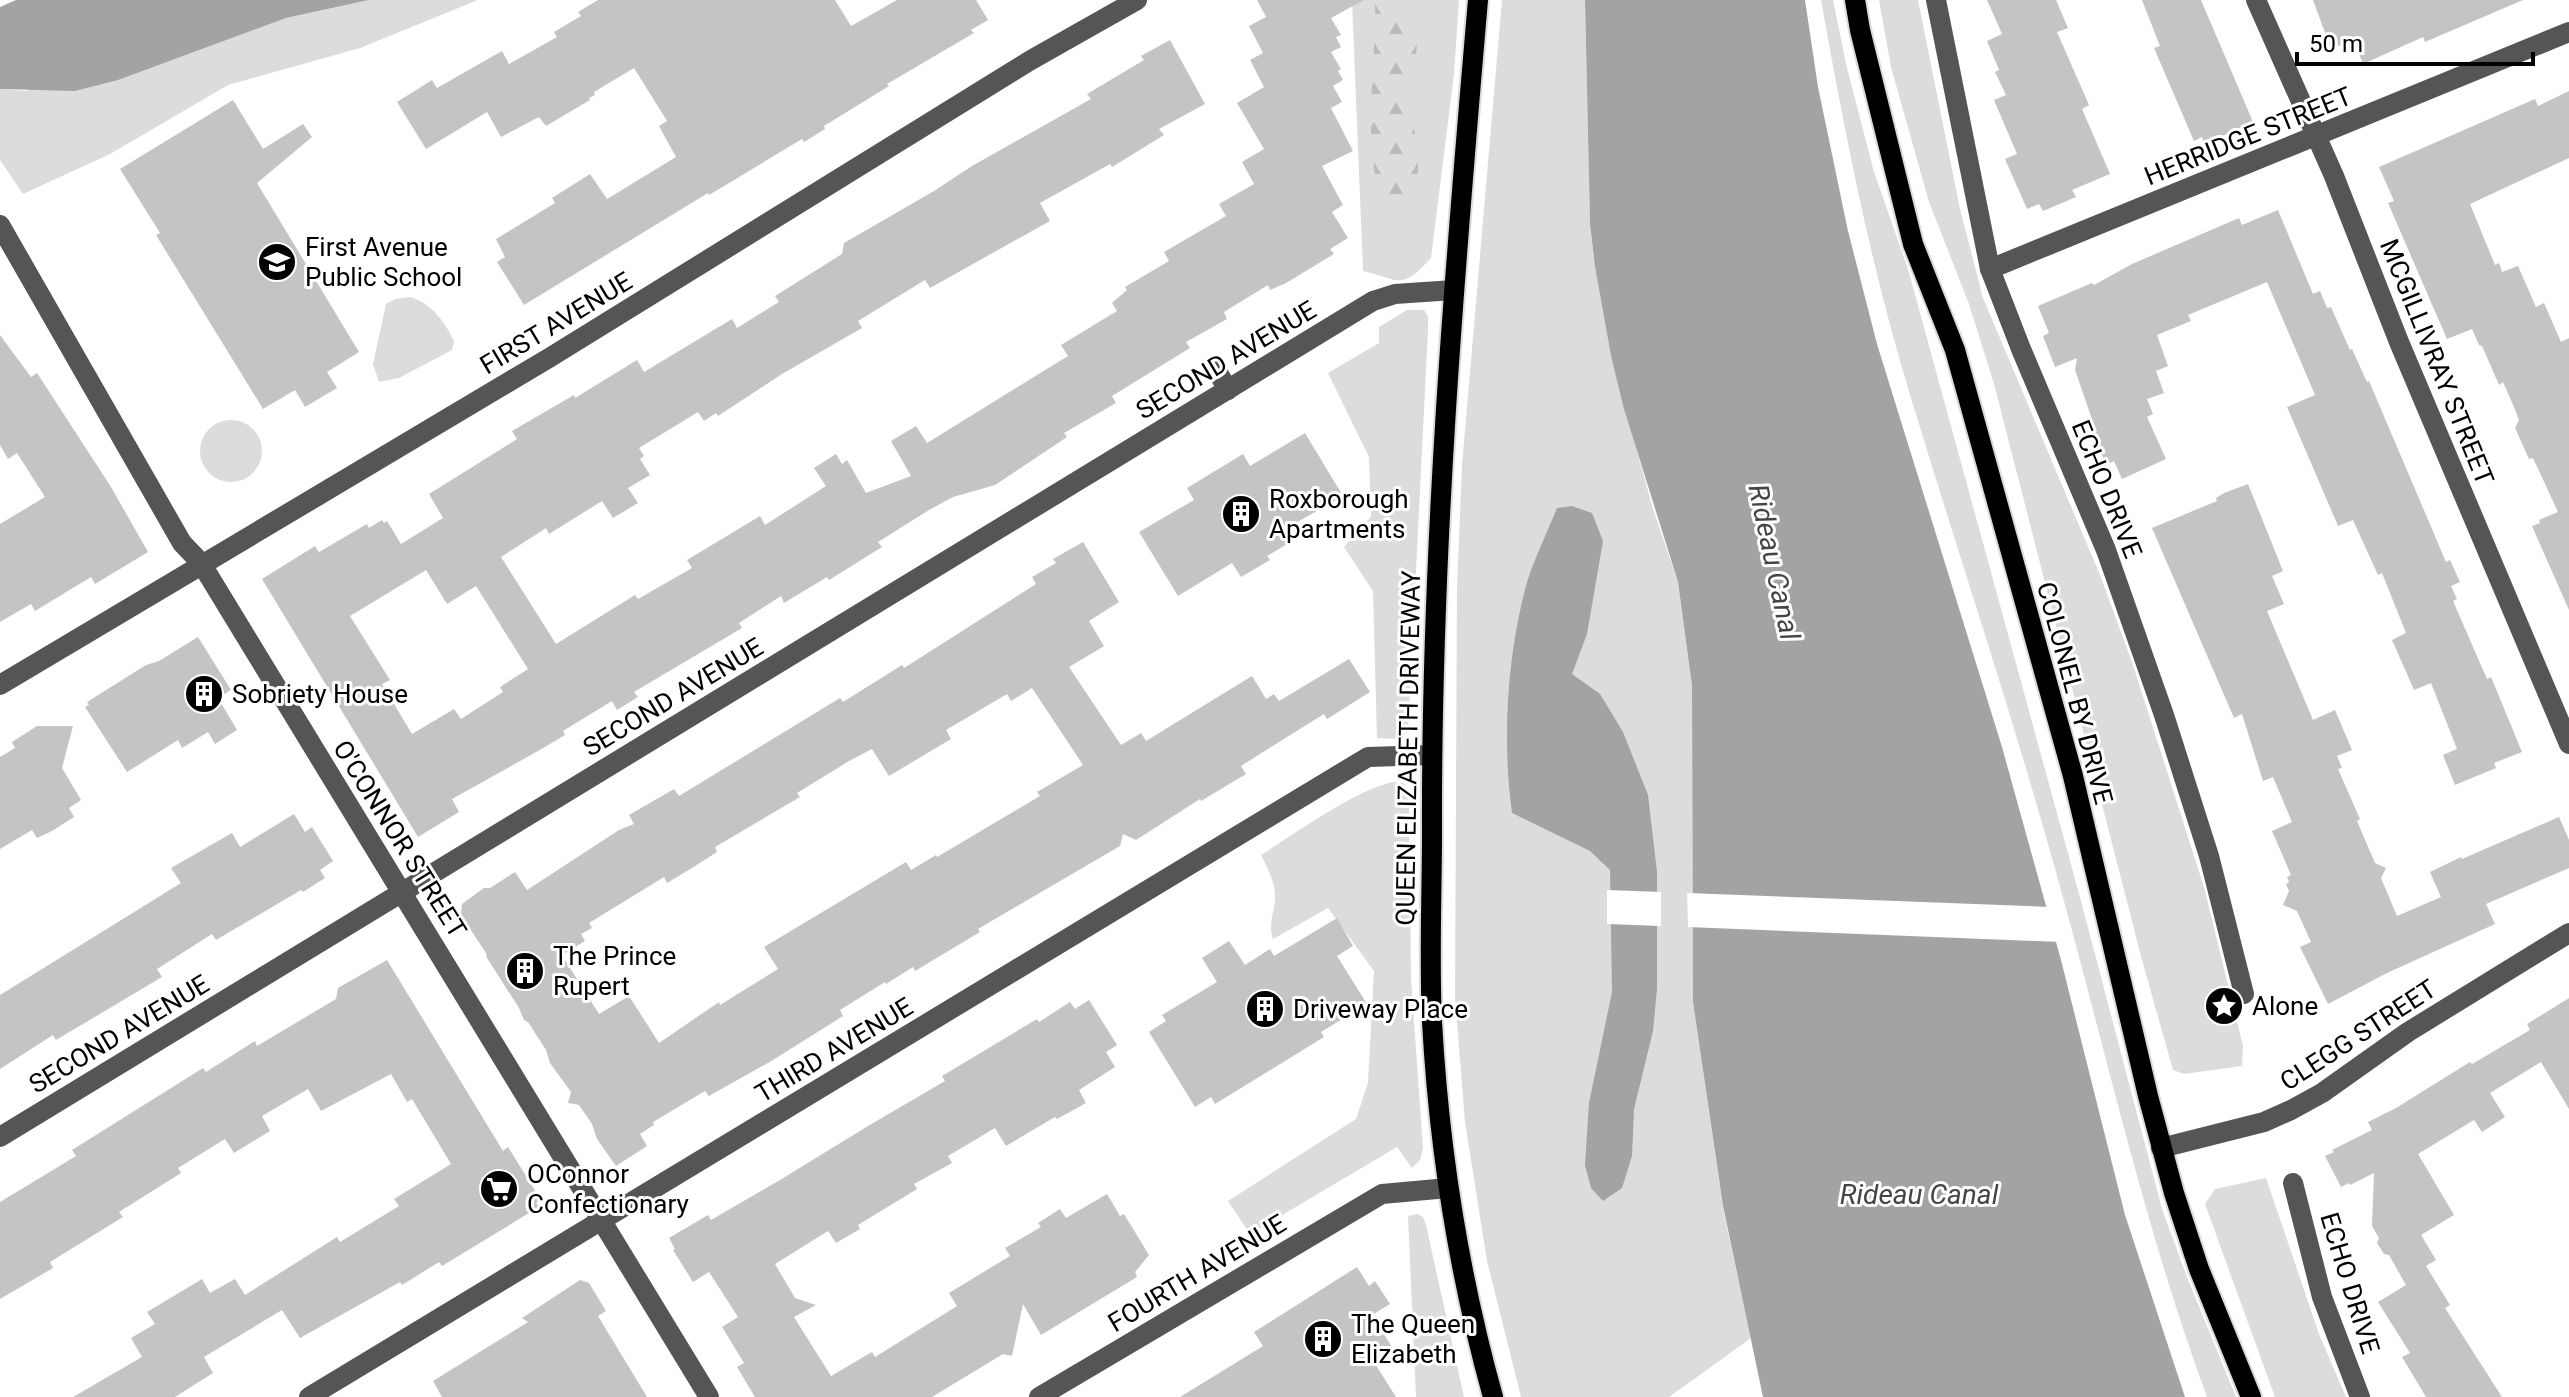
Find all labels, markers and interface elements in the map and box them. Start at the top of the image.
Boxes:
scale bar [2297,16,2533,66]
text: 50 m [2309,30,2363,58]
street label: HERRIDGE STREET [2140,81,2356,191]
place label: First Avenue Public School [305,232,462,292]
street label: MCGILLIVRAY STREET [2374,235,2500,489]
school or university icon: First Avenue Public School [256,241,298,283]
street label: FIRST AVENUE [475,266,637,380]
street label: SECOND AVENUE [1131,294,1321,426]
street label: ECHO DRIVE [2066,416,2148,562]
water label: Rideau Canal [1741,481,1807,643]
place label: Roxborough Apartments [1269,484,1409,544]
building icon: Roxborough Apartments [1220,493,1262,535]
street label: QUEEN ELIZABETH DRIVEWAY [1390,570,1426,926]
street label: COLONEL BY DRIVE [2031,579,2119,807]
street label: SECOND AVENUE [578,631,768,763]
building icon: Sobriety House [183,673,225,715]
place label: Sobriety House [232,679,408,709]
street label: O'CONNOR STREET [327,735,473,943]
place label: The Prince Rupert [553,941,676,1001]
building icon: The Prince Rupert [504,950,546,992]
street label: SECOND AVENUE [24,968,214,1100]
street label: CLEGG STREET [2274,973,2442,1097]
place icon: Alone [2203,985,2245,1027]
building icon: Driveway Place [1244,988,1286,1030]
street label: THIRD AVENUE [750,991,918,1109]
place label: Alone [2252,991,2318,1021]
place label: Driveway Place [1293,994,1468,1024]
place label: OConnor Confectionary [527,1159,689,1219]
supermarket icon: OConnor Confectionary [478,1168,520,1210]
water label: Rideau Canal [1840,1178,1999,1211]
street label: FOURTH AVENUE [1103,1208,1291,1338]
street label: ECHO DRIVE [2314,1209,2386,1357]
place label: The Queen Elizabeth [1351,1309,1475,1369]
building icon: The Queen Elizabeth [1302,1318,1344,1360]

